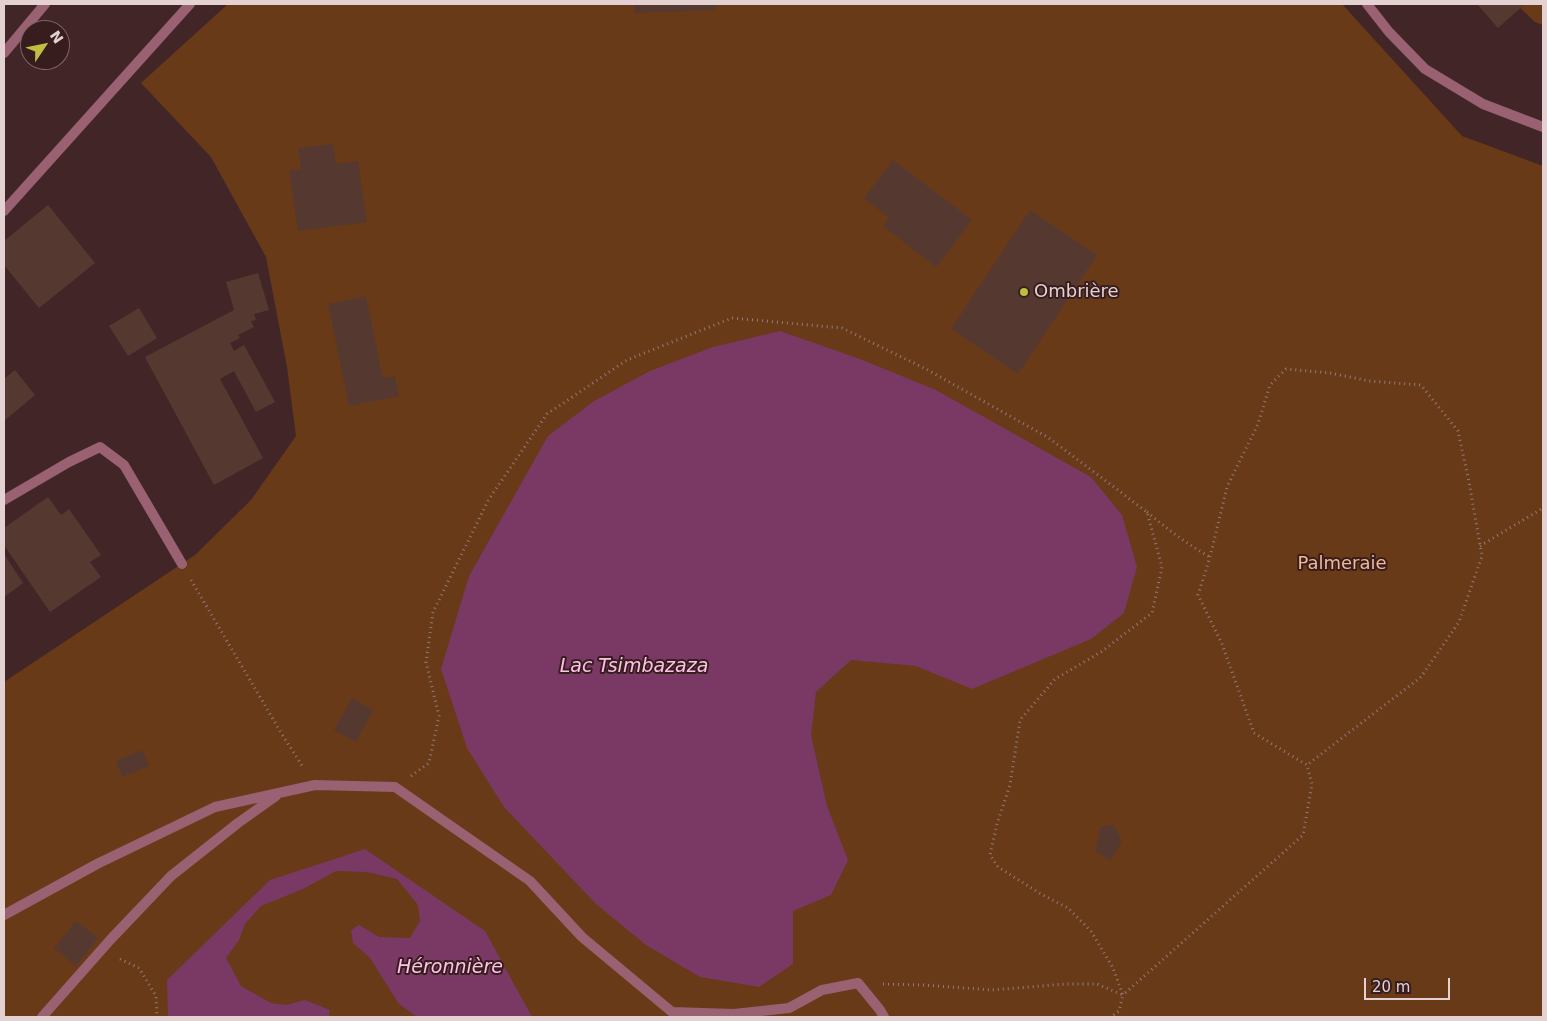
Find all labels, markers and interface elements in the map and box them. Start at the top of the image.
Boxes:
north arrow [20,20,70,70]
text: N [47,28,67,47]
place label: Ombrière [1034,281,1119,303]
marker: Ombrière [1018,286,1030,298]
park label: Palmeraie [1297,553,1387,575]
water label: Lac Tsimbazaza [560,656,708,678]
water label: Héronnière [397,957,503,979]
scale bar [1367,968,1453,1000]
text: 20 m [1372,978,1410,996]

